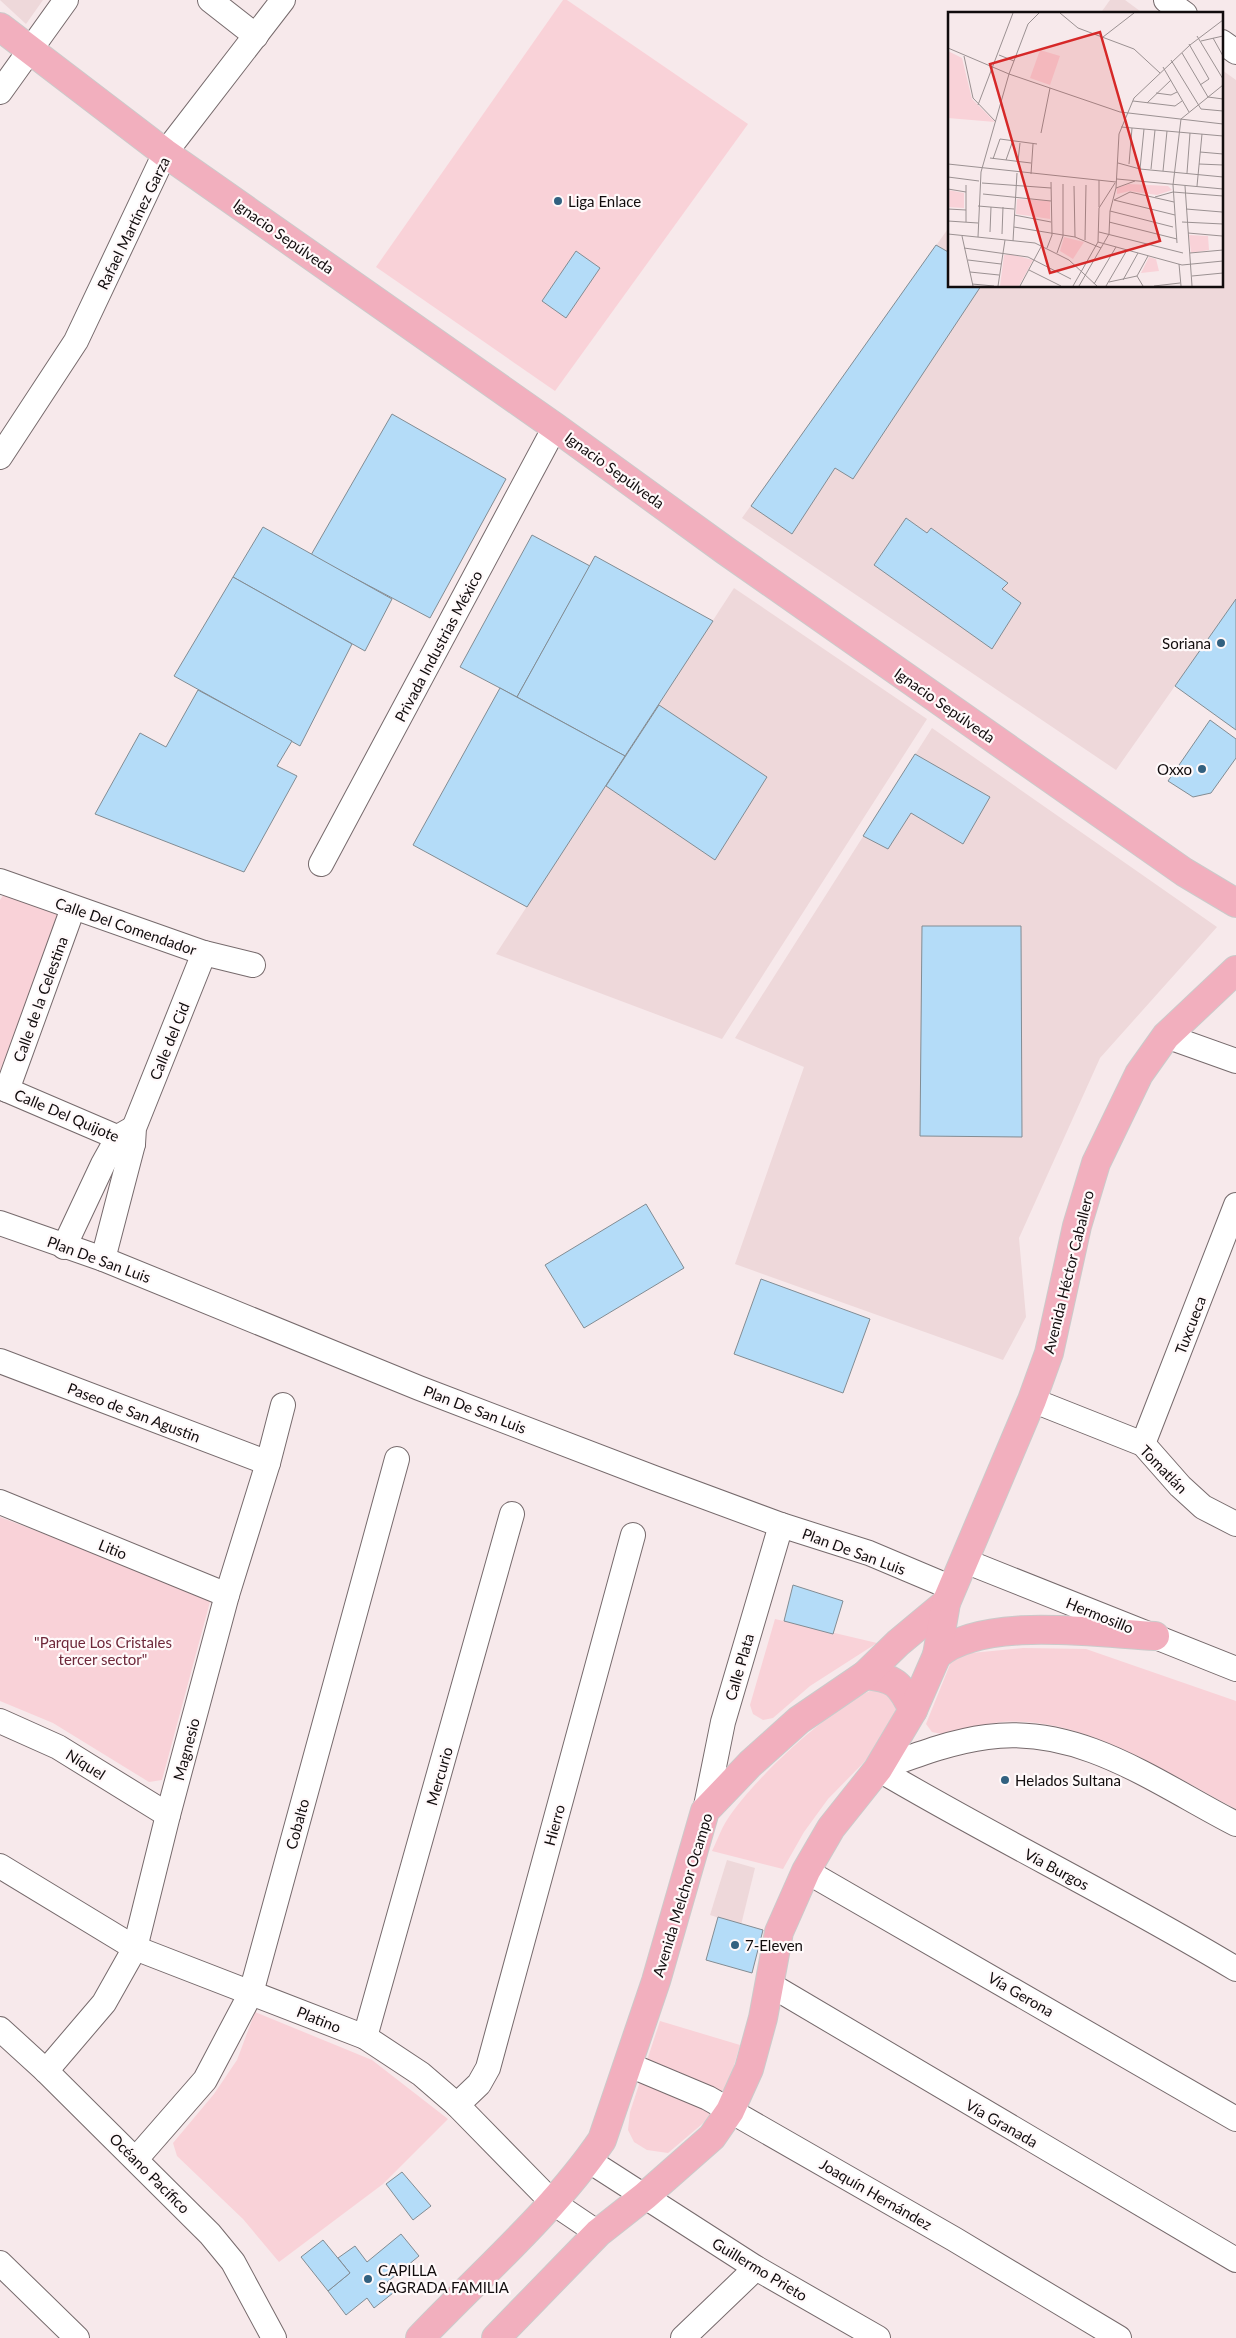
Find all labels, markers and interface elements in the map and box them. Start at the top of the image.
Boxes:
inset map [948,12,1224,288]
street label: Rafael Martínez Garza [93,154,173,292]
place label: Liga Enlace [568,192,641,210]
street label: Ignacio Sepúlveda [230,195,338,277]
marker: Liga Enlace [552,195,564,207]
street label: Ignacio Sepúlveda [562,428,668,512]
street label: Privada Industrias México [390,567,486,725]
place label: Soriana [1162,634,1211,652]
marker: Soriana [1215,637,1227,649]
street label: Ignacio Sepúlveda [891,664,999,746]
place label: Oxxo [1157,760,1192,778]
marker: Oxxo [1196,763,1208,775]
street label: Calle Del Comendador [53,893,199,959]
street label: Calle de la Celestina [9,934,71,1064]
street label: Calle del Cid [145,1000,193,1082]
street label: Calle Del Quijote [12,1085,122,1145]
street label: Avenida Héctor Caballero [1039,1188,1097,1356]
street label: Plan De San Luis [45,1232,153,1286]
street label: Tuxcueca [1171,1293,1209,1357]
street label: Paseo de San Agustin [65,1378,203,1446]
street label: Plan De San Luis [421,1381,529,1437]
street label: Tomatlán [1137,1441,1191,1497]
street label: Plan De San Luis [800,1524,908,1578]
street label: Litio [96,1535,130,1563]
street label: Hermosillo [1064,1593,1136,1637]
street label: Calle Plata [721,1631,757,1703]
park label: "Parque Los Cristales tercer sector" [34,1633,172,1668]
street label: Magnesio [169,1716,203,1782]
street label: Níquel [63,1745,109,1783]
street label: Mercurio [422,1745,456,1807]
place label: Helados Sultana [1015,1771,1121,1789]
marker: Helados Sultana [999,1774,1011,1786]
street label: Cobalto [282,1797,312,1851]
street label: Hierro [540,1802,568,1848]
street label: Avenida Melchor Ocampo [648,1811,716,1979]
street label: Vía Burgos [1022,1844,1092,1894]
place label: 7-Eleven [745,1936,803,1954]
marker: 7-Eleven [729,1939,741,1951]
street label: Vía Gerona [985,1968,1057,2020]
street label: Platino [294,2002,344,2036]
street label: Vía Granada [963,2095,1041,2151]
street label: Océano Pacífico [106,2129,194,2217]
street label: Joaquín Hernández [817,2155,935,2234]
street label: Guillermo Prieto [709,2234,811,2304]
place label: CAPILLA SAGRADA FAMILIA [378,2261,510,2296]
marker: CAPILLA SAGRADA FAMILIA [362,2273,374,2285]

